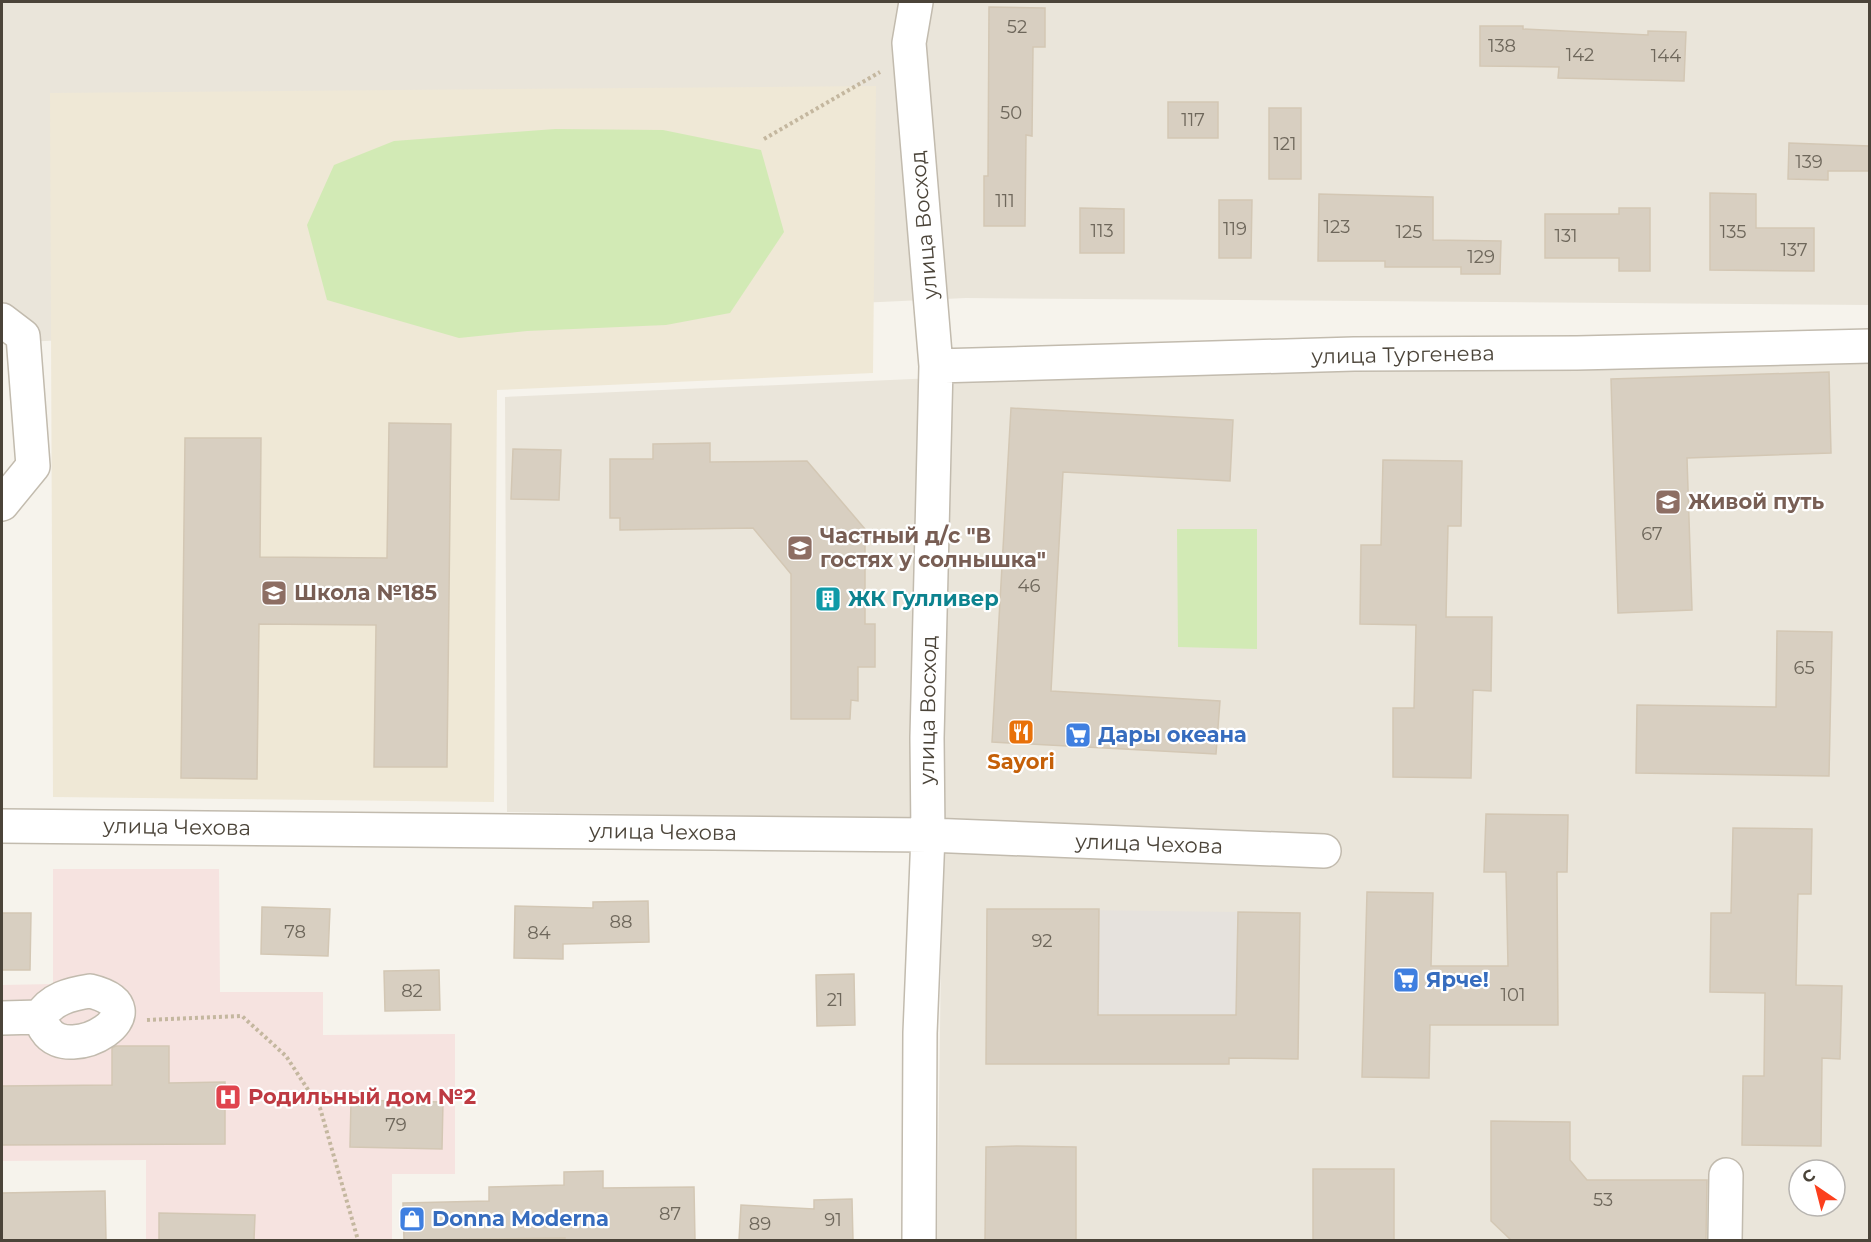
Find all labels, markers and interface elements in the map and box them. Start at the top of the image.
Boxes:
house number: 52 [1007,16,1027,38]
house number: 138 [1488,35,1516,57]
house number: 142 [1566,44,1594,66]
house number: 144 [1651,45,1681,67]
house number: 50 [1000,102,1022,124]
house number: 117 [1181,109,1205,131]
house number: 121 [1273,133,1297,155]
street label: улица Восход [905,150,943,301]
house number: 139 [1795,151,1823,173]
house number: 111 [995,190,1015,212]
house number: 123 [1324,216,1350,238]
house number: 119 [1223,218,1247,240]
house number: 113 [1090,220,1114,242]
house number: 125 [1396,221,1422,243]
house number: 135 [1720,221,1746,243]
house number: 131 [1554,225,1578,247]
house number: 137 [1780,239,1808,261]
house number: 129 [1467,246,1495,268]
street label: улица Тургенева [1310,340,1495,369]
school or university icon: Живой путь [1653,487,1683,517]
place label: Живой путь [1688,489,1825,514]
place label: Частный д/c "В гостях у солнышка" [820,523,1046,572]
house number: 67 [1641,523,1663,545]
school or university icon: Частный д/c "В гостях у солнышка" [785,533,815,563]
house number: 46 [1018,575,1040,597]
school or university icon: Школа №185 [259,578,289,608]
place label: Школа №185 [294,580,437,605]
building icon: ЖК Гулливер [813,584,843,614]
place label: ЖК Гулливер [848,586,999,611]
street label: улица Восход [914,635,941,786]
house number: 65 [1793,657,1815,679]
restaurant icon: Sayori [1006,717,1036,747]
supermarket icon: Дары океана [1063,720,1093,750]
place label: Дары океана [1098,722,1247,747]
place label: Sayori [987,749,1055,774]
street label: улица Чехова [102,813,251,840]
street label: улица Чехова [588,818,737,845]
street label: улица Чехова [1074,828,1223,859]
house number: 88 [610,911,632,933]
house number: 78 [284,921,306,943]
house number: 84 [527,922,551,944]
house number: 92 [1031,930,1053,952]
supermarket icon: Ярче! [1391,965,1421,995]
place label: Ярче! [1426,967,1489,992]
house number: 82 [401,980,423,1002]
house number: 101 [1501,984,1525,1006]
house number: 21 [827,989,843,1011]
hospital icon: Родильный дом №2 [213,1082,243,1112]
place label: Родильный дом №2 [248,1084,476,1109]
house number: 79 [385,1114,407,1136]
north arrow [1787,1158,1847,1218]
text: С [1798,1165,1819,1187]
house number: 53 [1593,1189,1613,1211]
house number: 87 [659,1203,681,1225]
shop icon: Donna Moderna [397,1204,427,1234]
place label: Donna Moderna [432,1206,609,1231]
house number: 91 [824,1209,842,1231]
house number: 89 [749,1213,771,1235]

